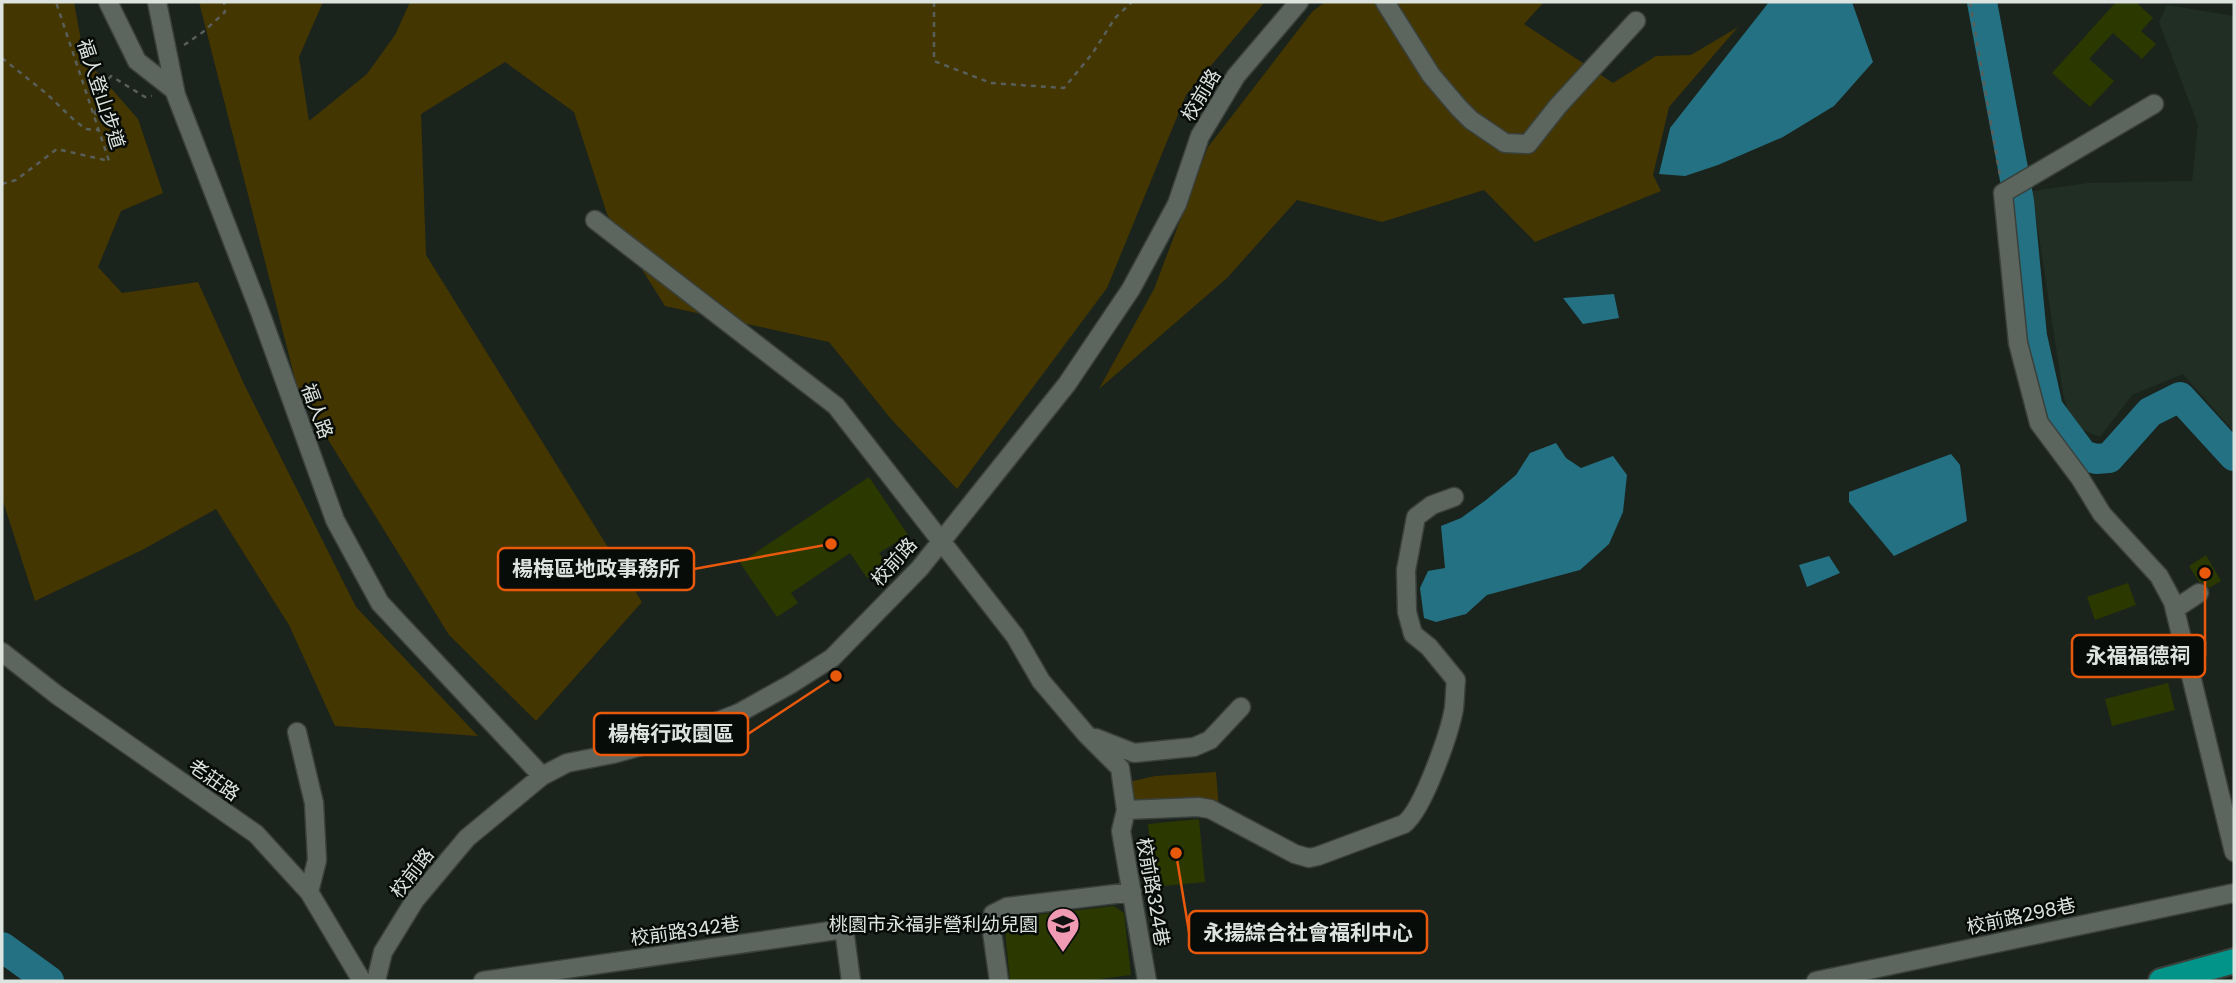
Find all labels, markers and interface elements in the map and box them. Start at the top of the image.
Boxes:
street label: 福人登山步道 [71,36,131,152]
street label: 校前路 [1175,64,1227,126]
street label: 福人路 [295,380,339,442]
street label: 校前路 [865,532,923,592]
callout: 楊梅區地政事務所 [498,548,694,590]
text: 楊梅區地政事務所 [512,554,680,583]
callout: 永福福德祠 [2072,635,2205,677]
text: 永福福德祠 [2086,641,2191,670]
callout: 楊梅行政園區 [594,713,748,755]
text: 楊梅行政園區 [608,719,734,748]
street label: 老莊路 [183,753,245,807]
street label: 校前路324巷 [1130,835,1176,949]
street label: 校前路 [384,842,440,904]
street label: 校前路298巷 [1964,891,2078,941]
school or university icon: 桃園市永福非營利幼兒園 [1044,905,1082,954]
street label: 校前路342巷 [629,910,741,952]
place label: 桃園市永福非營利幼兒園 [829,911,1038,938]
callout: 永揚綜合社會福利中心 [1189,911,1427,953]
text: 永揚綜合社會福利中心 [1203,918,1413,947]

